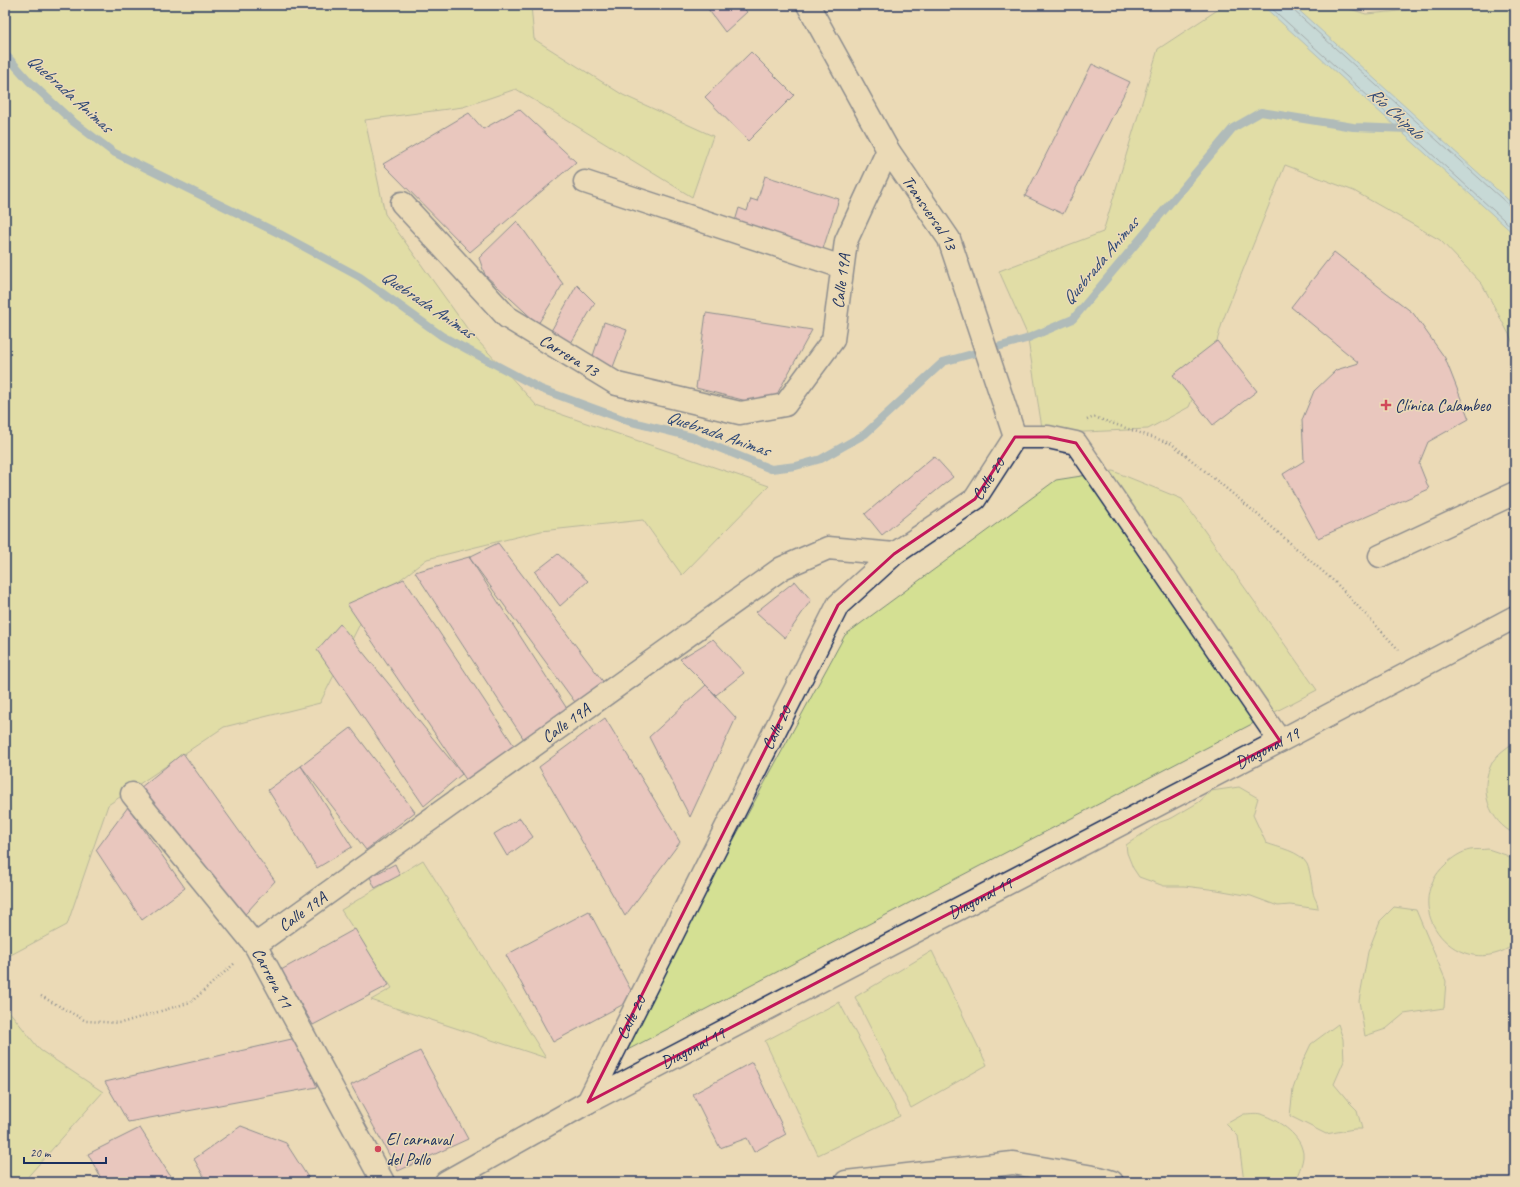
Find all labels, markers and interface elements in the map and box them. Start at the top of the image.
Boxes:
water label: Quebrada Animas [23,49,119,139]
water label: Río Chipalo [1364,82,1430,146]
street label: Transversal 13 [897,171,962,254]
water label: Quebrada Animas [1057,211,1145,309]
street label: Calle 19A [827,251,855,310]
water label: Quebrada Animas [377,265,481,345]
street label: Carrera 13 [536,329,604,382]
place label: Clínica Calambeo [1395,395,1492,416]
marker: Clínica Calambeo [1380,399,1392,411]
water label: Quebrada Animas [664,405,775,462]
street label: Calle 20 [967,453,1011,504]
street label: Calle 19A [538,698,596,748]
street label: Calle 20 [757,701,797,753]
street label: Diagonal 19 [1232,722,1304,774]
street label: Diagonal 19 [944,872,1017,923]
street label: Calle 19A [274,886,332,936]
street label: Carrera 11 [247,944,298,1013]
street label: Calle 20 [611,991,651,1043]
street label: Diagonal 19 [657,1022,730,1073]
place label: El carnaval del Pollo [386,1129,455,1170]
scale bar [24,1139,106,1165]
marker: El carnaval del Pollo [373,1144,383,1154]
text: 20 m [30,1145,52,1161]

